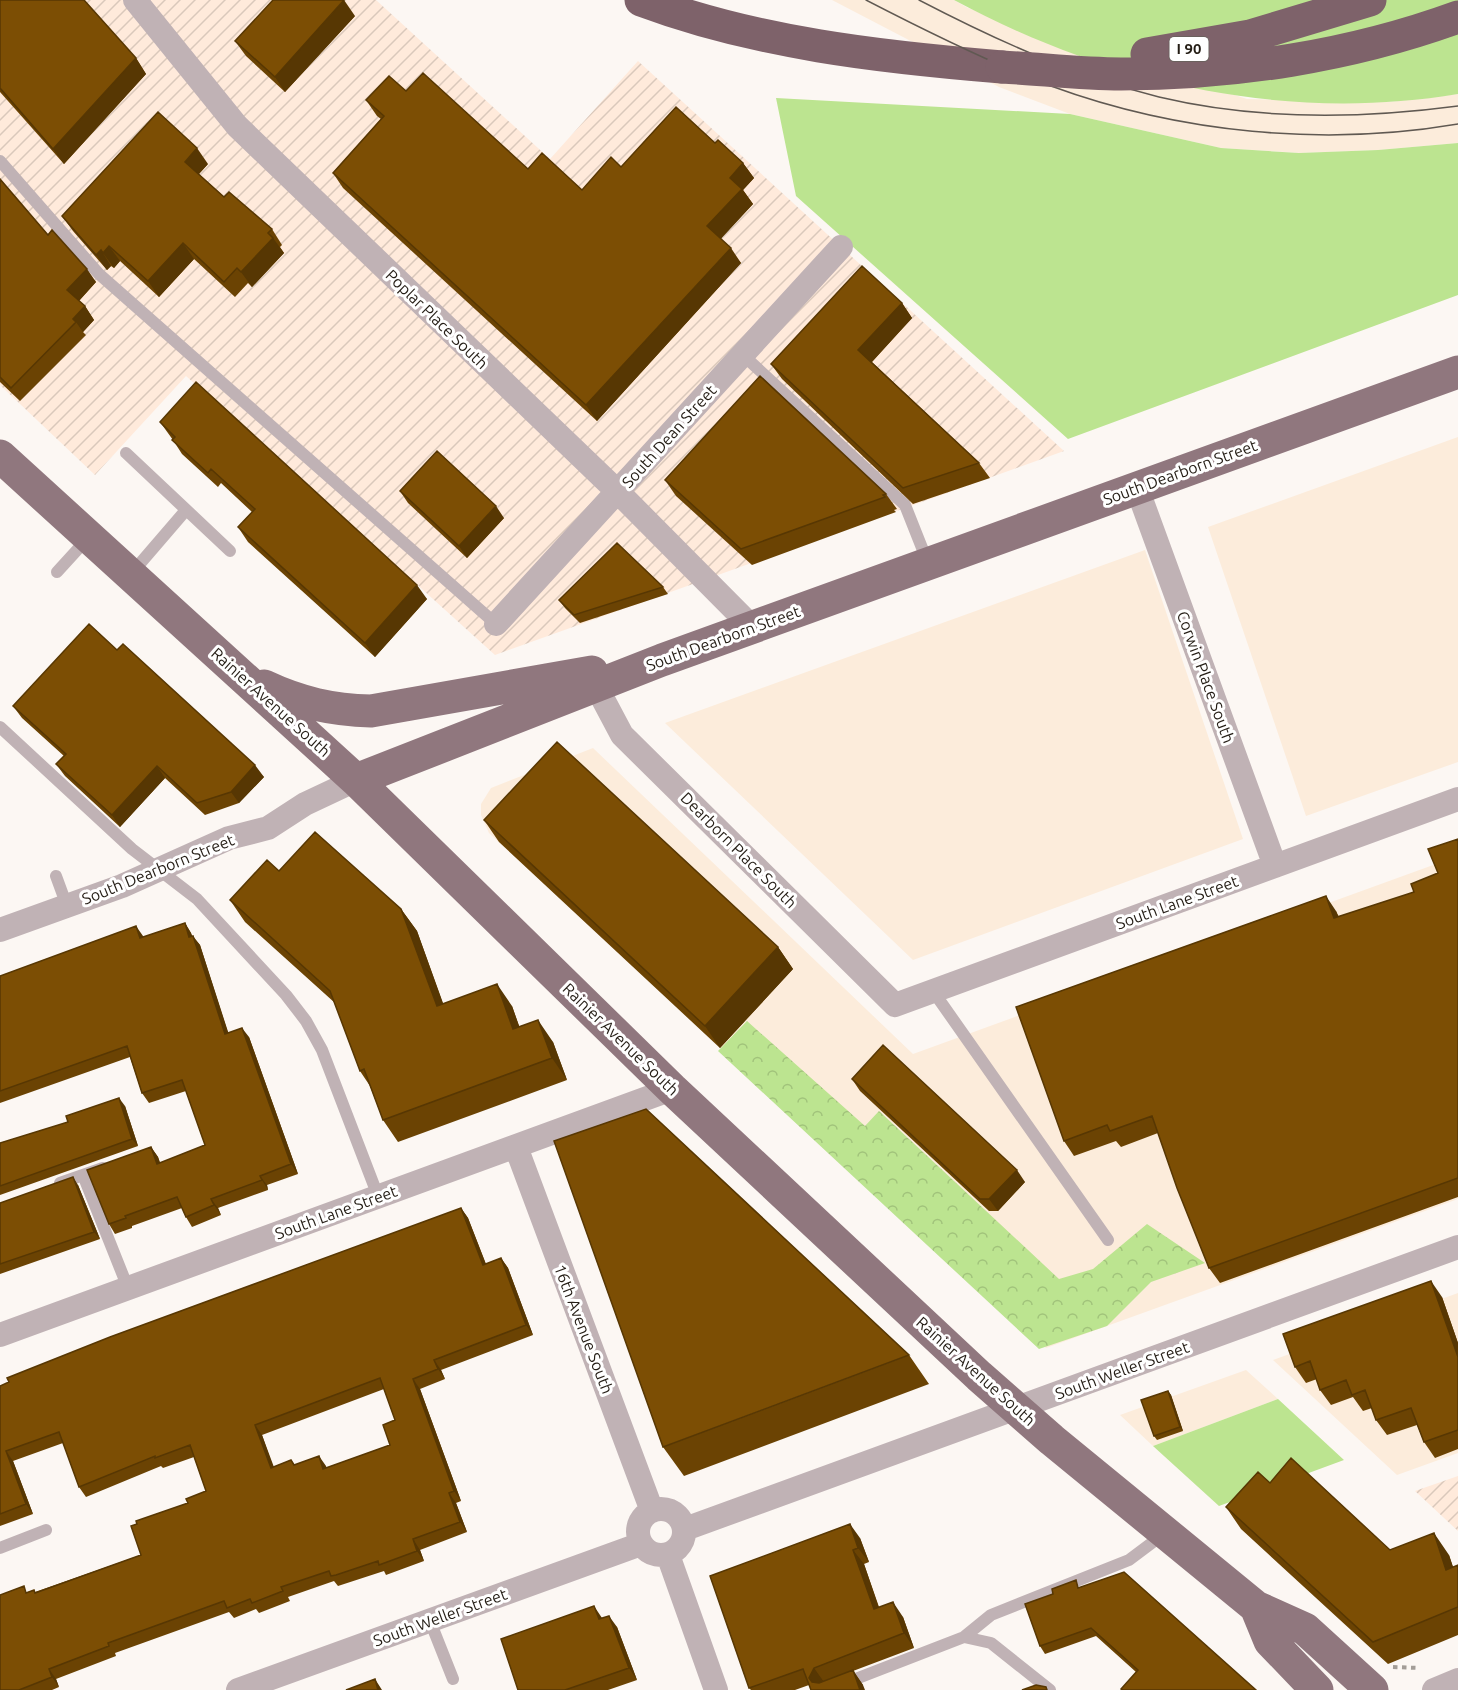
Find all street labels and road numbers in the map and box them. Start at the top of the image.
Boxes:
road number: I 90 [1170,37,1208,61]
street label: Poplar Place South [382,266,492,372]
street label: South Dean Street [618,380,720,491]
street label: South Dearborn Street [1101,435,1260,508]
street label: South Dearborn Street [644,601,803,674]
street label: Corwin Place South [1174,609,1238,745]
street label: Rainier Avenue South [208,644,334,760]
street label: Dearborn Place South [677,788,801,912]
street label: South Dearborn Street [79,830,237,908]
street label: South Lane Street [1113,871,1241,932]
street label: Rainier Avenue South [560,979,682,1099]
street label: South Lane Street [272,1181,400,1242]
street label: 16th Avenue South [551,1262,617,1396]
street label: Rainier Avenue South [913,1313,1039,1429]
street label: South Weller Street [1053,1337,1192,1403]
street label: South Weller Street [371,1584,510,1650]

